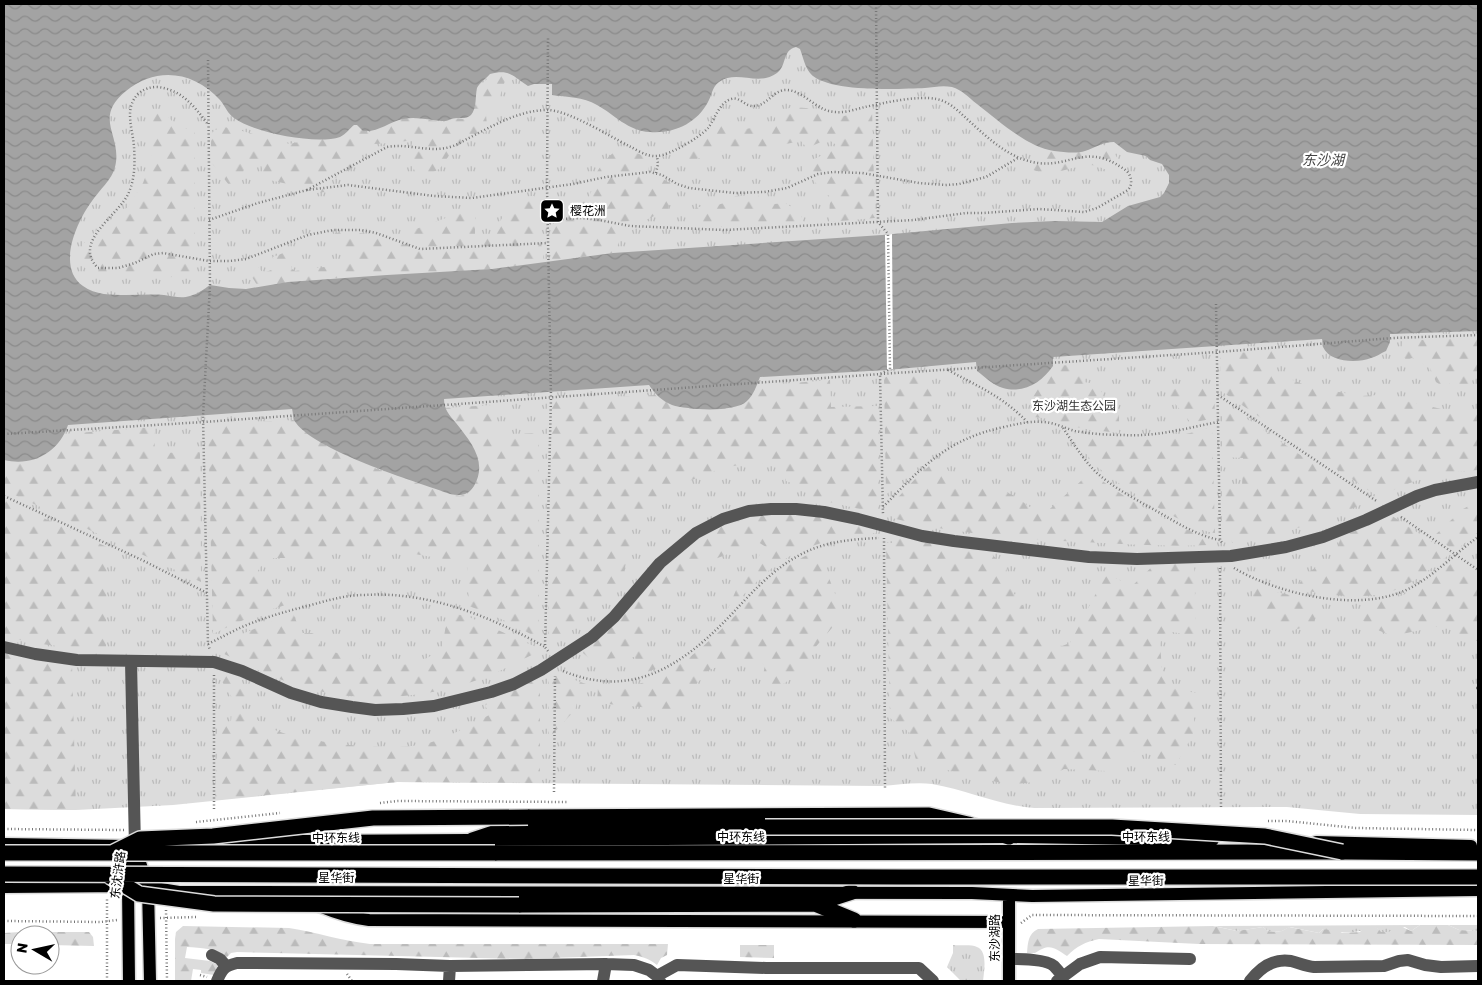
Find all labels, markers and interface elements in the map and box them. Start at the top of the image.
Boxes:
water label: 东沙湖 [1302,152,1346,169]
place icon: 樱花洲 [539,198,565,224]
place label: 樱花洲 [570,204,606,218]
park label: 东沙湖生态公园 [1032,399,1116,413]
street label: 中环东线 [717,830,765,844]
street label: 中环东线 [1122,830,1170,844]
street label: 中环东线 [312,831,360,845]
street label: 东沈浒路 [108,850,128,900]
street label: 星华街 [318,871,354,885]
street label: 星华街 [723,872,759,886]
street label: 星华街 [1128,874,1164,888]
street label: 东沙湖路 [988,914,1002,962]
north arrow [10,925,60,975]
text: N [13,942,32,954]

